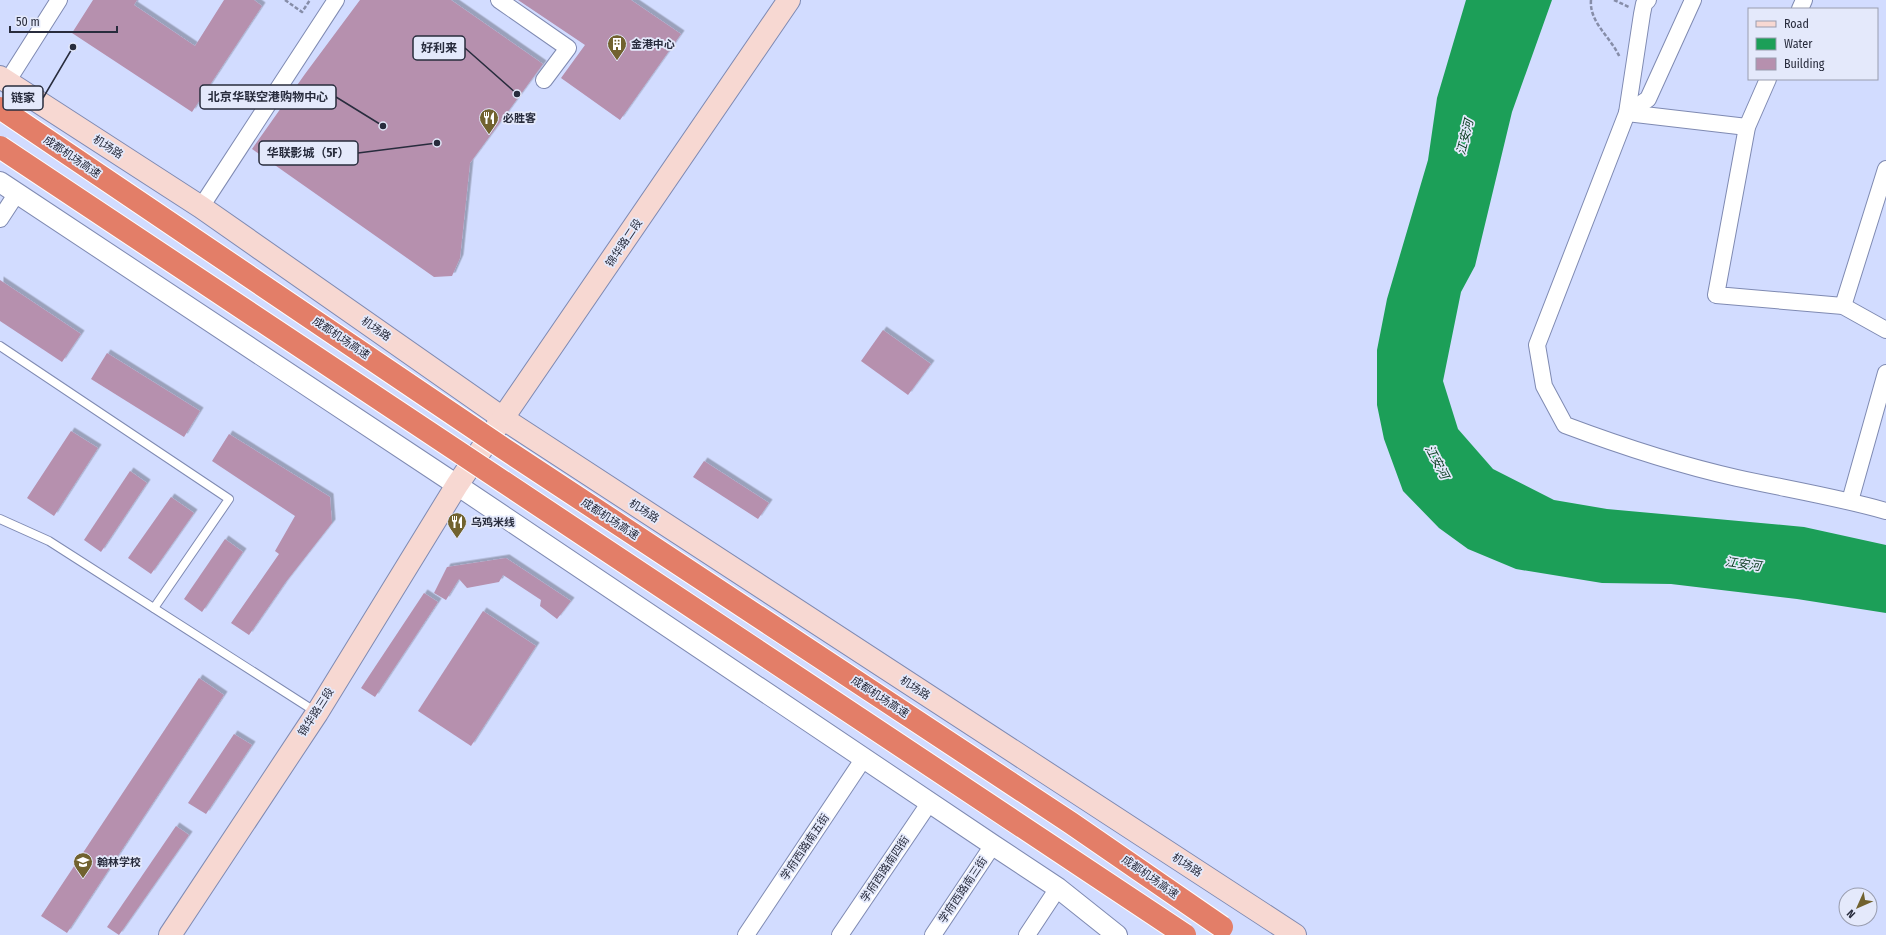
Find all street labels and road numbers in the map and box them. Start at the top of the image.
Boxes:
street label: 成都机场高速 [41,133,103,181]
street label: 机场路 [91,133,125,161]
street label: 锦华路二段 [603,217,645,269]
street label: 成都机场高速 [310,314,372,362]
street label: 机场路 [359,314,393,344]
street label: 成都机场高速 [579,496,641,542]
street label: 机场路 [627,497,661,525]
street label: 成都机场高速 [849,674,911,720]
street label: 机场路 [898,674,932,702]
street label: 锦华路三段 [296,685,336,739]
street label: 学府西路南五街 [778,811,832,883]
street label: 学府西路南四街 [858,833,912,905]
street label: 机场路 [1170,851,1204,879]
street label: 成都机场高速 [1119,853,1181,901]
street label: 学府西路南三街 [936,854,990,926]

